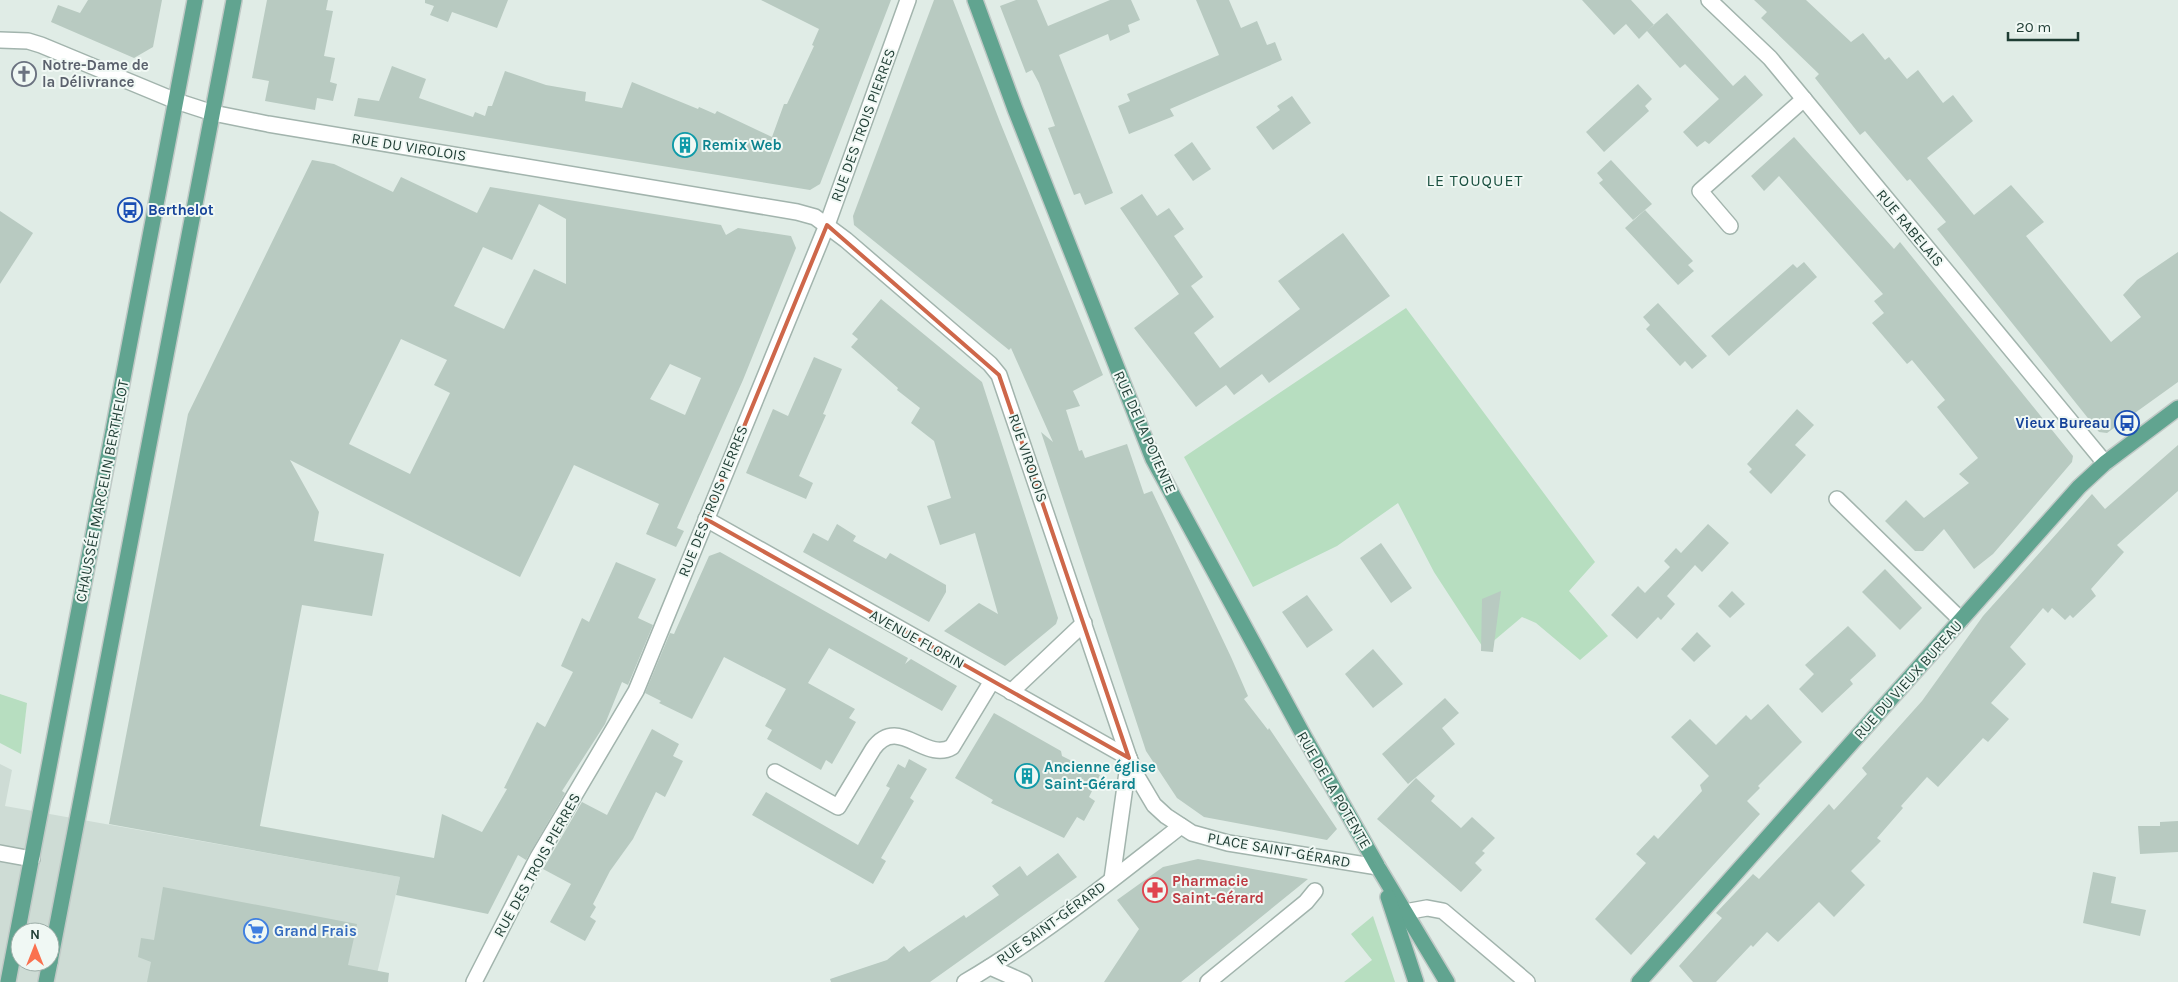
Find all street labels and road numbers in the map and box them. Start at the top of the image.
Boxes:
street label: RUE DES TROIS PIERRES [827,46,899,204]
street label: RUE DU VIROLOIS [350,129,468,165]
street label: RUE RABELAIS [1872,186,1948,270]
street label: RUE DE LA POTENTE [1110,368,1180,496]
street label: CHAUSSÉE MARCELIN BERTHELOT [72,378,133,604]
street label: RUE VIROLOIS [1004,411,1052,505]
street label: RUE DES TROIS PIERRES [674,423,752,579]
street label: AVENUE FLORIN [867,606,967,672]
street label: RUE DU VIEUX BUREAU [1850,617,1966,743]
street label: RUE DE LA POTENTE [1293,728,1375,852]
street label: RUE DES TROIS PIERRES [490,790,584,940]
street label: PLACE SAINT-GÉRARD [1206,829,1352,871]
street label: RUE SAINT-GÉRARD [993,877,1109,969]

